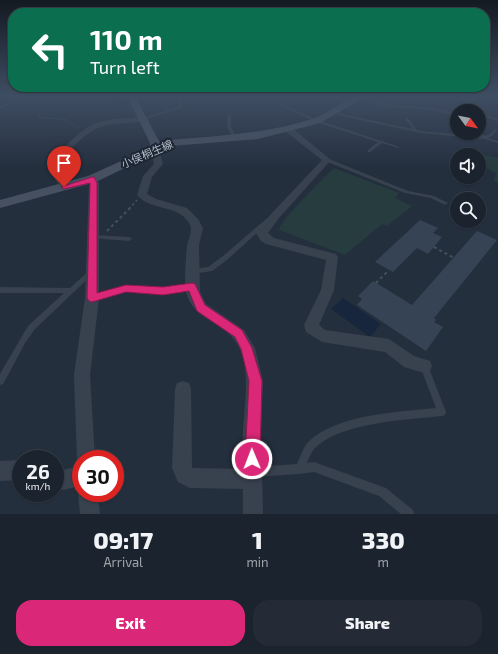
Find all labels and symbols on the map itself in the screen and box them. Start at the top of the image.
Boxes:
north arrow [450,104,486,140]
street label: 小俣桐生線 [119,137,175,170]
pin [47,146,81,187]
position arrow [231,438,273,480]
speed limit sign: 30 [72,450,124,502]

